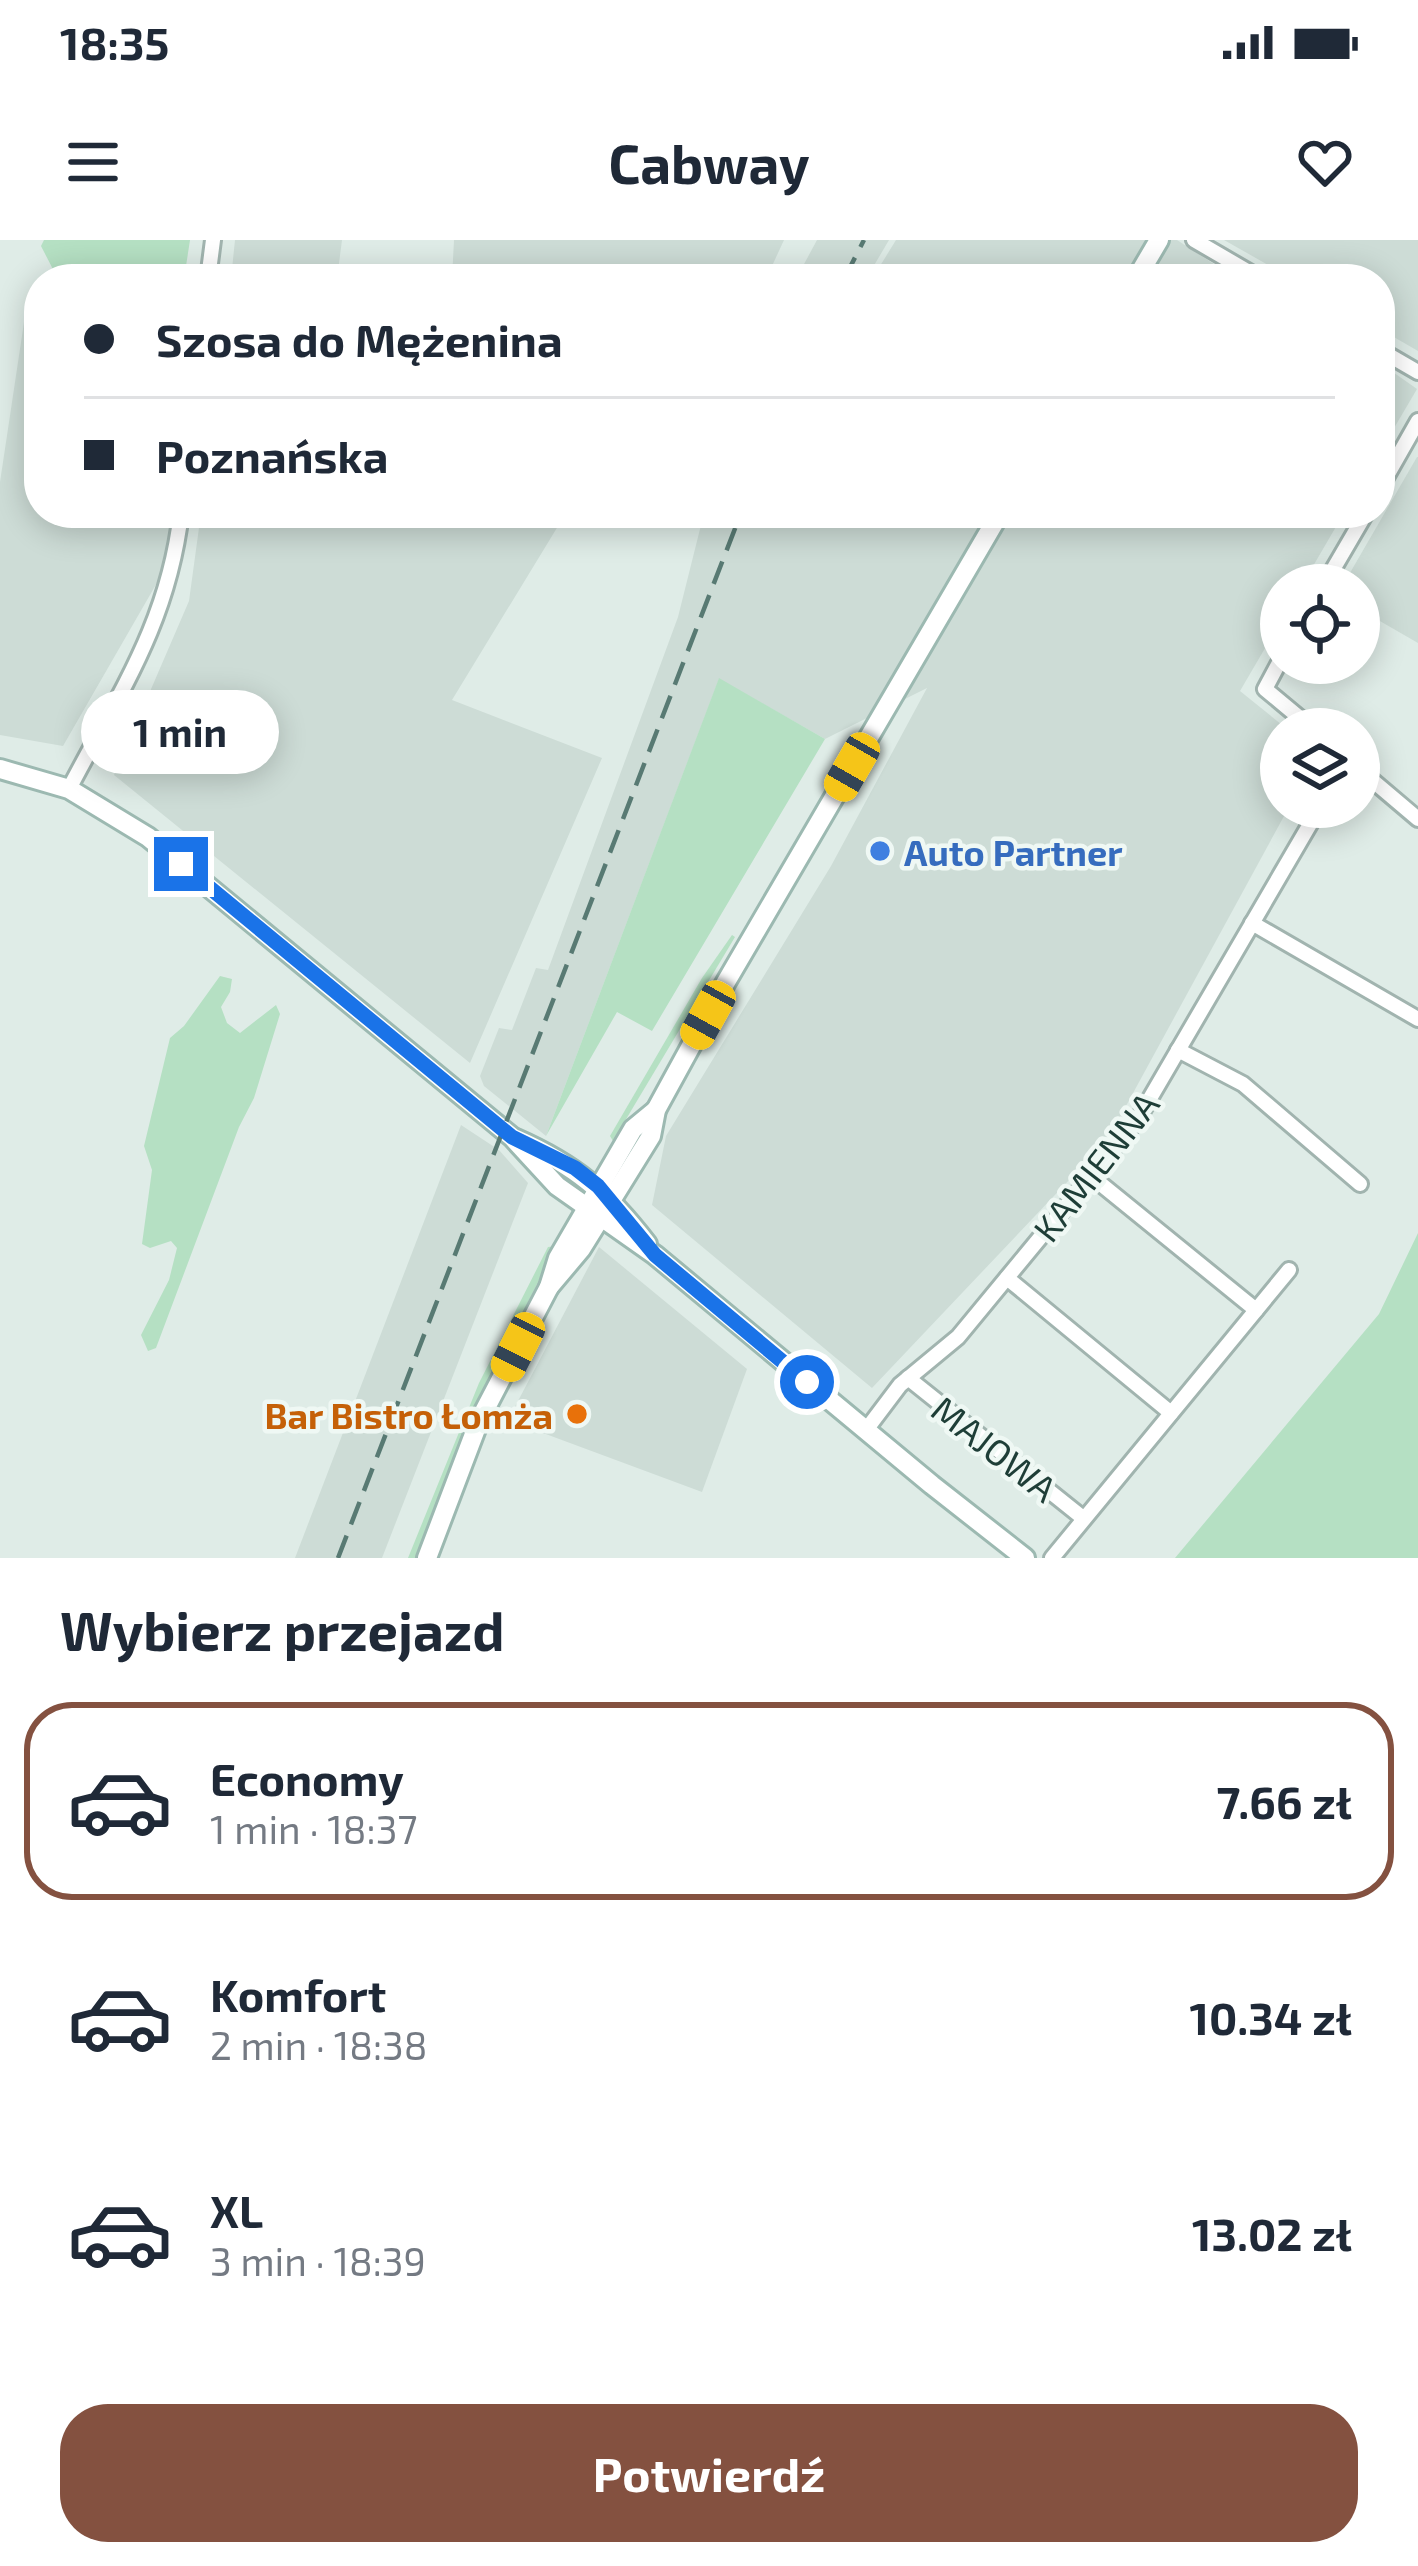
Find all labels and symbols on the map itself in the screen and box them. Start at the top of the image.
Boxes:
callout: 1 min [82,690,280,774]
car [818,727,886,807]
place label: Auto Partner [904,830,1123,873]
route end [154,837,208,891]
marker: Auto Partner [867,838,893,864]
car [675,975,741,1055]
street label: KAMIENNA [1023,1082,1167,1249]
car [486,1307,550,1387]
route start [780,1355,834,1409]
street label: MAJOWA [924,1386,1066,1510]
place label: Bar Bistro Łomża [265,1393,553,1436]
marker: Bar Bistro Łomża [564,1401,590,1427]

